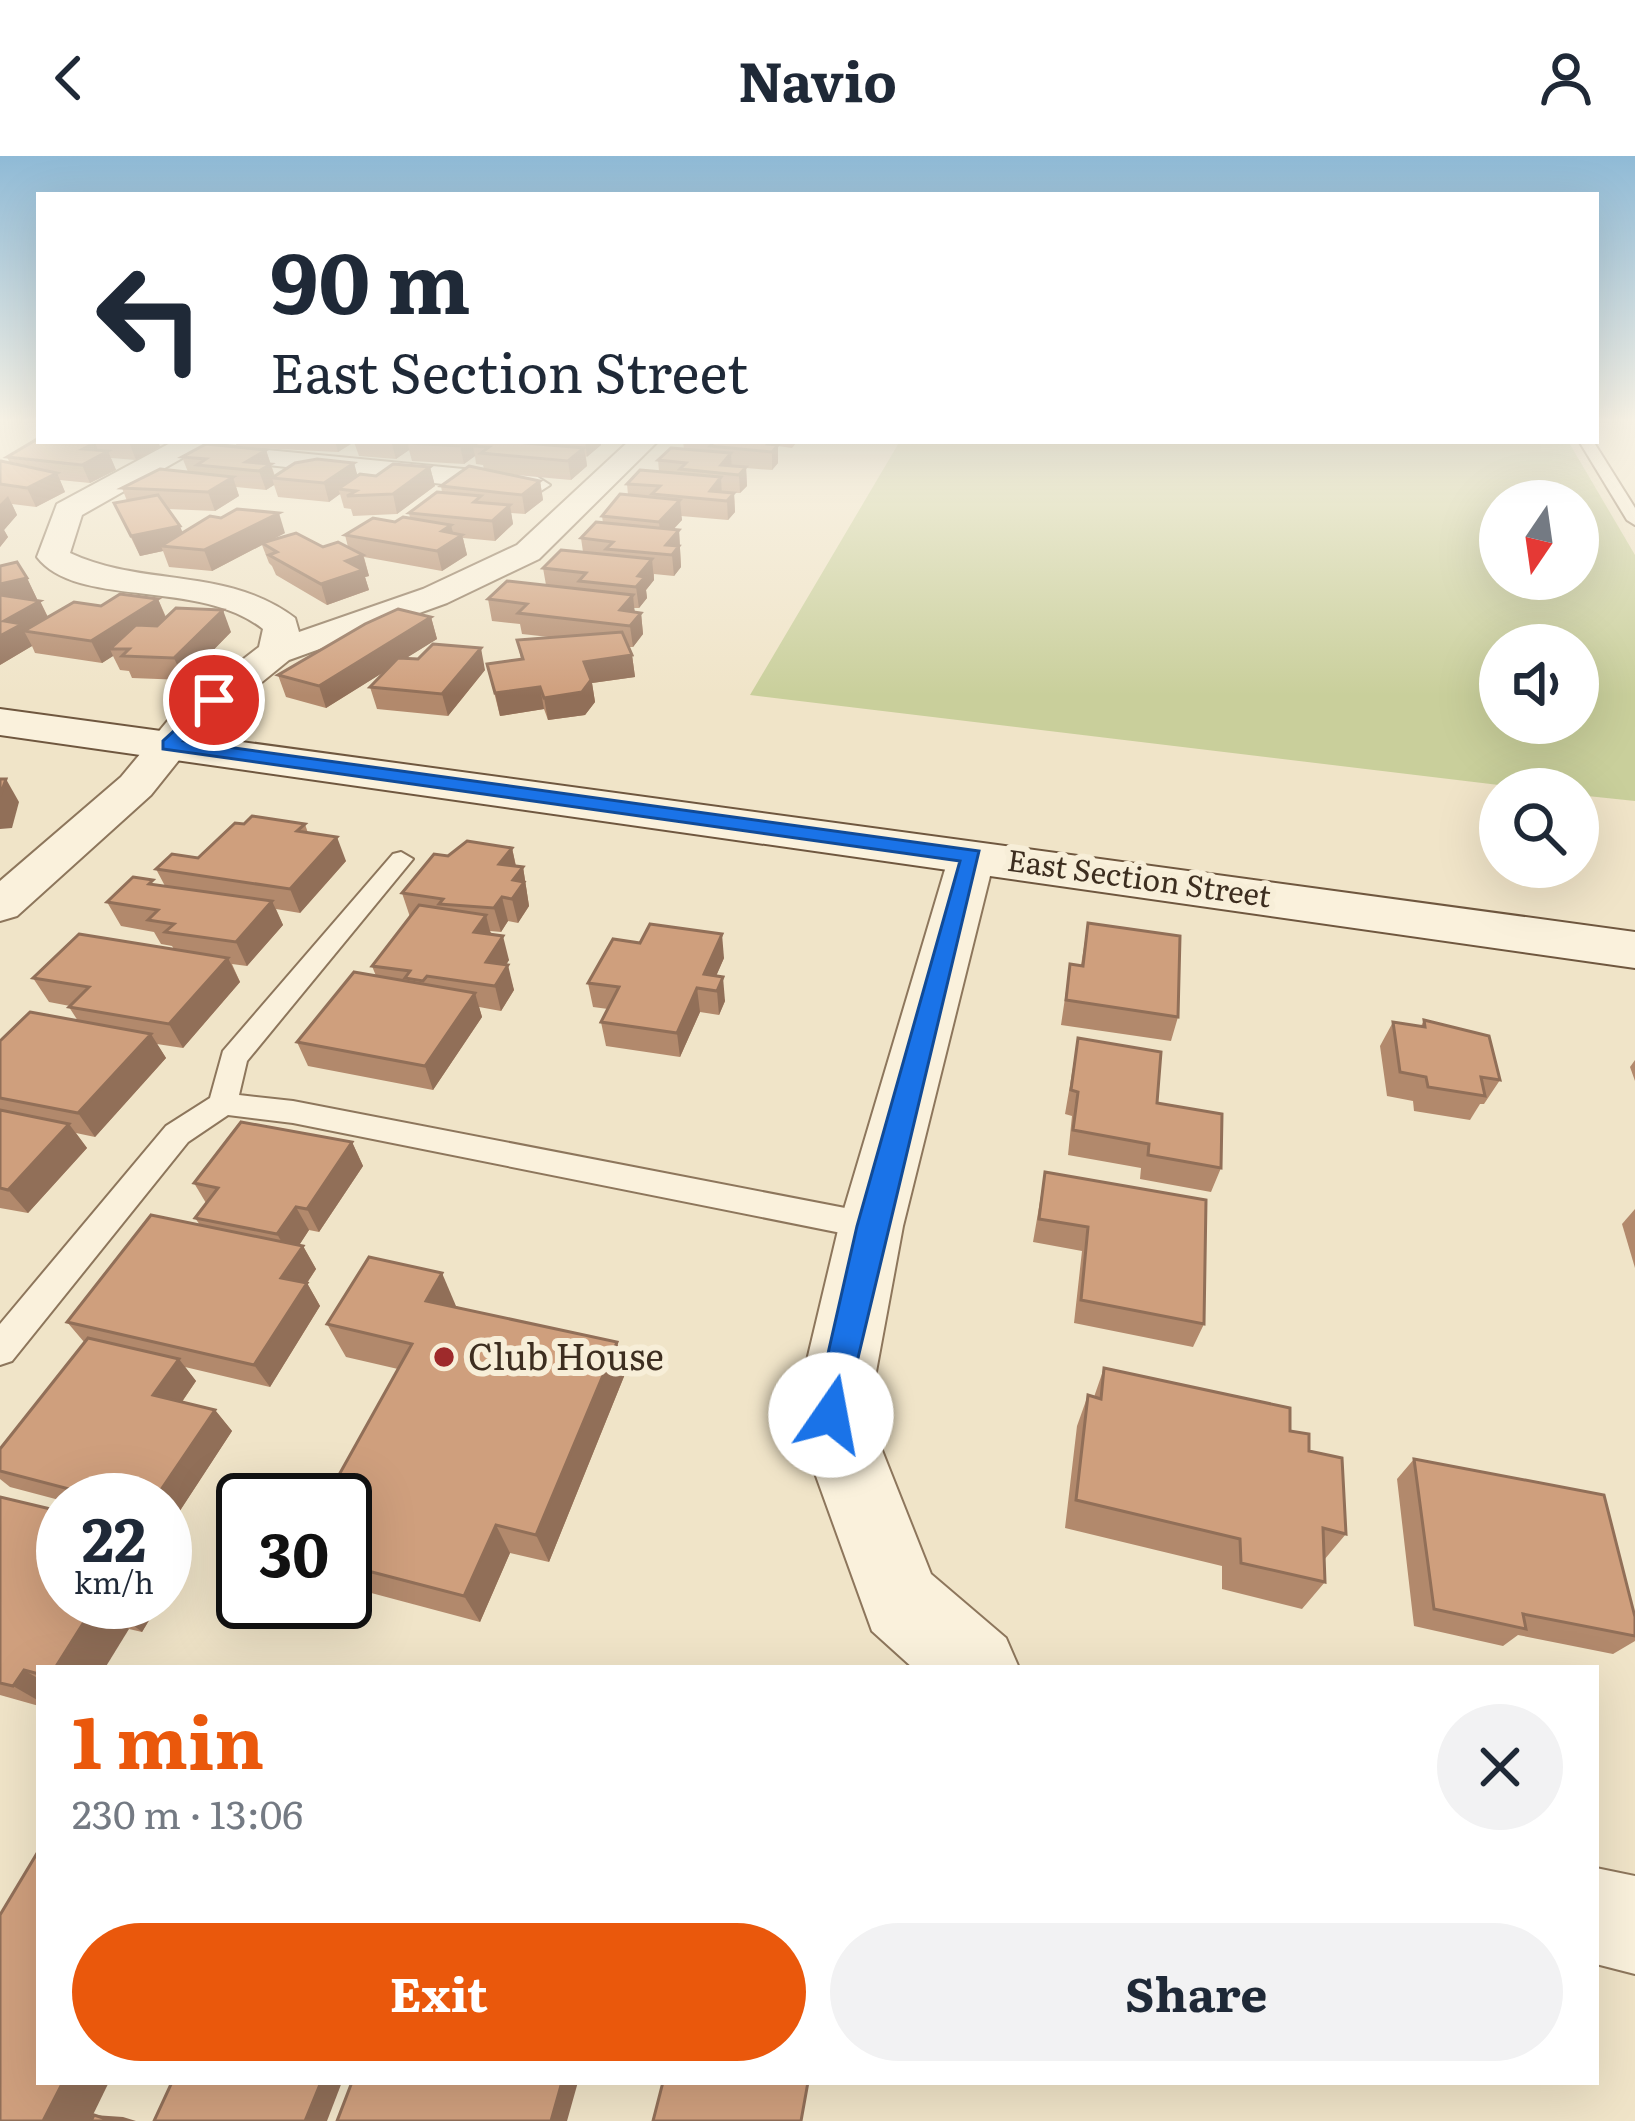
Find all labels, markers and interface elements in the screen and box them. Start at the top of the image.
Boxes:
text: Navio [738,38,897,119]
icon: back [36,45,102,111]
icon: person [1533,45,1599,111]
text: 90 m [270,215,471,340]
icon: left [72,240,228,396]
text: East Section Street [270,329,749,410]
north arrow [1479,480,1599,600]
map controls [1479,480,1599,888]
button: sound [1479,624,1599,744]
pin [163,649,265,751]
icon: arrive [181,667,247,733]
button: search [1479,768,1599,888]
street label: East Section Street [1005,836,1274,916]
place label: Club House [468,1328,664,1381]
marker: Club House [431,1344,457,1370]
position arrow [768,1352,894,1478]
speed limit sign: 30 [216,1473,372,1629]
text: 22 [82,1491,146,1580]
text: km/h [74,1559,154,1603]
text: 1 min [72,1684,264,1791]
button: close [1437,1704,1563,1830]
text: 230 m · 13:06 [72,1783,303,1841]
button: Exit [72,1923,806,2061]
button: Share [830,1923,1563,2061]

